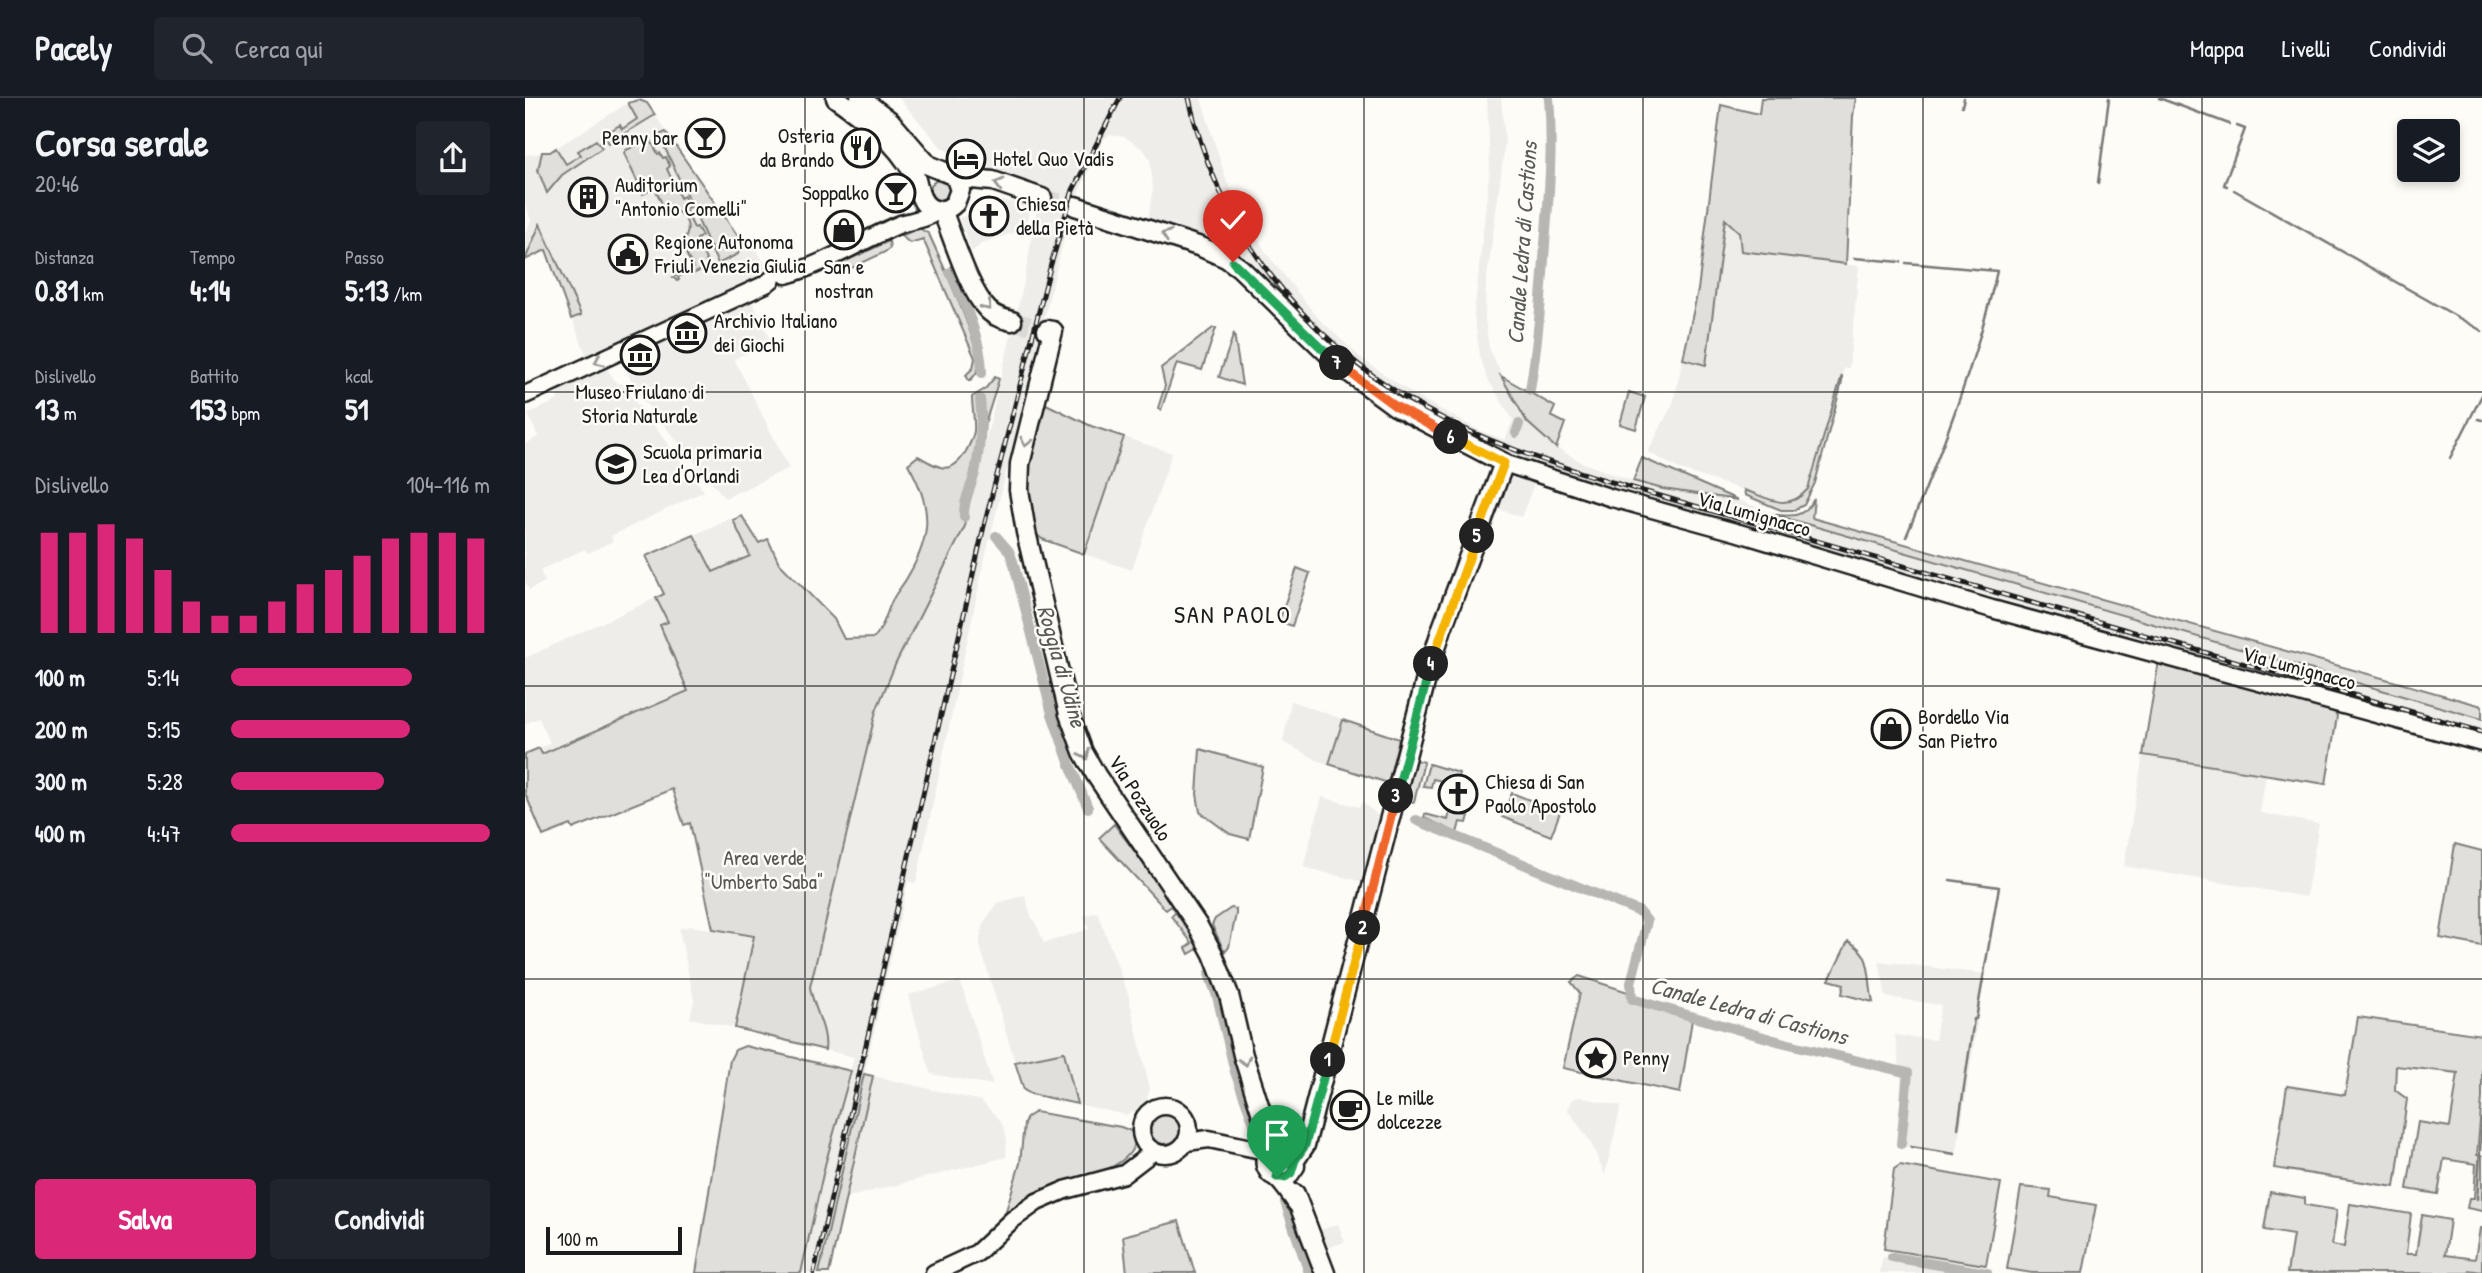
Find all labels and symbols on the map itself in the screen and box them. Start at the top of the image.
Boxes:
bar icon: Penny bar [684,117,726,159]
place label: Osteria da Brando [760,121,834,174]
place label: Penny bar [602,123,678,152]
restaurant icon: Osteria da Brando [840,127,882,169]
hotel icon: Hotel Quo Vadis [945,138,987,180]
water label: Canale Ledra di Castions [1499,139,1544,345]
place label: Hotel Quo Vadis [993,144,1114,173]
place label: Auditorium "Antonio Comelli" [615,170,747,223]
bar icon: Soppalko [875,172,917,214]
building icon: Auditorium "Antonio Comelli" [567,176,609,218]
place label: Soppalko [802,178,869,207]
one-way arrow [993,178,1005,192]
place label: Chiesa della Pietà [1016,189,1093,242]
pin [1203,190,1263,262]
church icon: Chiesa della Pietà [968,195,1010,237]
shop icon: San e nostran [823,209,865,251]
place label: Regione Autonoma Friuli Venezia Giulia [654,227,806,280]
one-way arrow [1160,229,1172,243]
public building icon: Regione Autonoma Friuli Venezia Giulia [607,233,649,275]
place label: San e nostran [814,252,874,305]
one-way arrow [979,298,991,311]
place label: Archivio Italiano dei Giochi [714,306,837,359]
museum icon: Archivio Italiano dei Giochi [666,312,708,354]
museum icon: Museo Friulano di Storia Naturale [619,334,661,376]
pin: 7 [1319,345,1355,380]
one-way arrow [594,353,607,367]
place label: Museo Friulano di Storia Naturale [575,377,705,430]
pin: 6 [1433,420,1469,454]
one-way arrow [1020,436,1034,448]
place label: Scuola primaria Lea d'Orlandi [643,437,762,490]
school or university icon: Scuola primaria Lea d'Orlandi [595,443,637,485]
street label: Via Lumignacco [1694,484,1814,544]
pin: 5 [1459,518,1495,554]
district label: SAN PAOLO [1174,598,1292,630]
water label: Roggia di Udine [1029,601,1095,731]
street label: Via Lumignacco [2239,638,2359,697]
pin: 4 [1413,646,1448,682]
place label: Bordello Via San Pietro [1918,702,2009,755]
shop icon: Bordello Via San Pietro [1870,708,1912,750]
one-way arrow [1077,748,1091,760]
street label: Via Pozzuolo [1102,749,1179,846]
place label: Chiesa di San Paolo Apostolo [1485,767,1596,820]
church icon: Chiesa di San Paolo Apostolo [1437,773,1479,815]
pin: 3 [1379,778,1413,814]
park label: Area verde "Umberto Saba" [705,843,823,896]
pin: 2 [1345,910,1381,946]
water label: Canale Ledra di Castions [1647,969,1853,1052]
place icon: Penny [1575,1037,1617,1079]
pin: 1 [1311,1042,1345,1077]
place label: Penny [1623,1043,1669,1072]
one-way arrow [1237,1055,1252,1067]
place label: Le mille dolcezze [1377,1083,1442,1136]
cafe icon: Le mille dolcezze [1329,1089,1371,1131]
pin [1247,1105,1307,1177]
scale bar [546,1224,683,1256]

